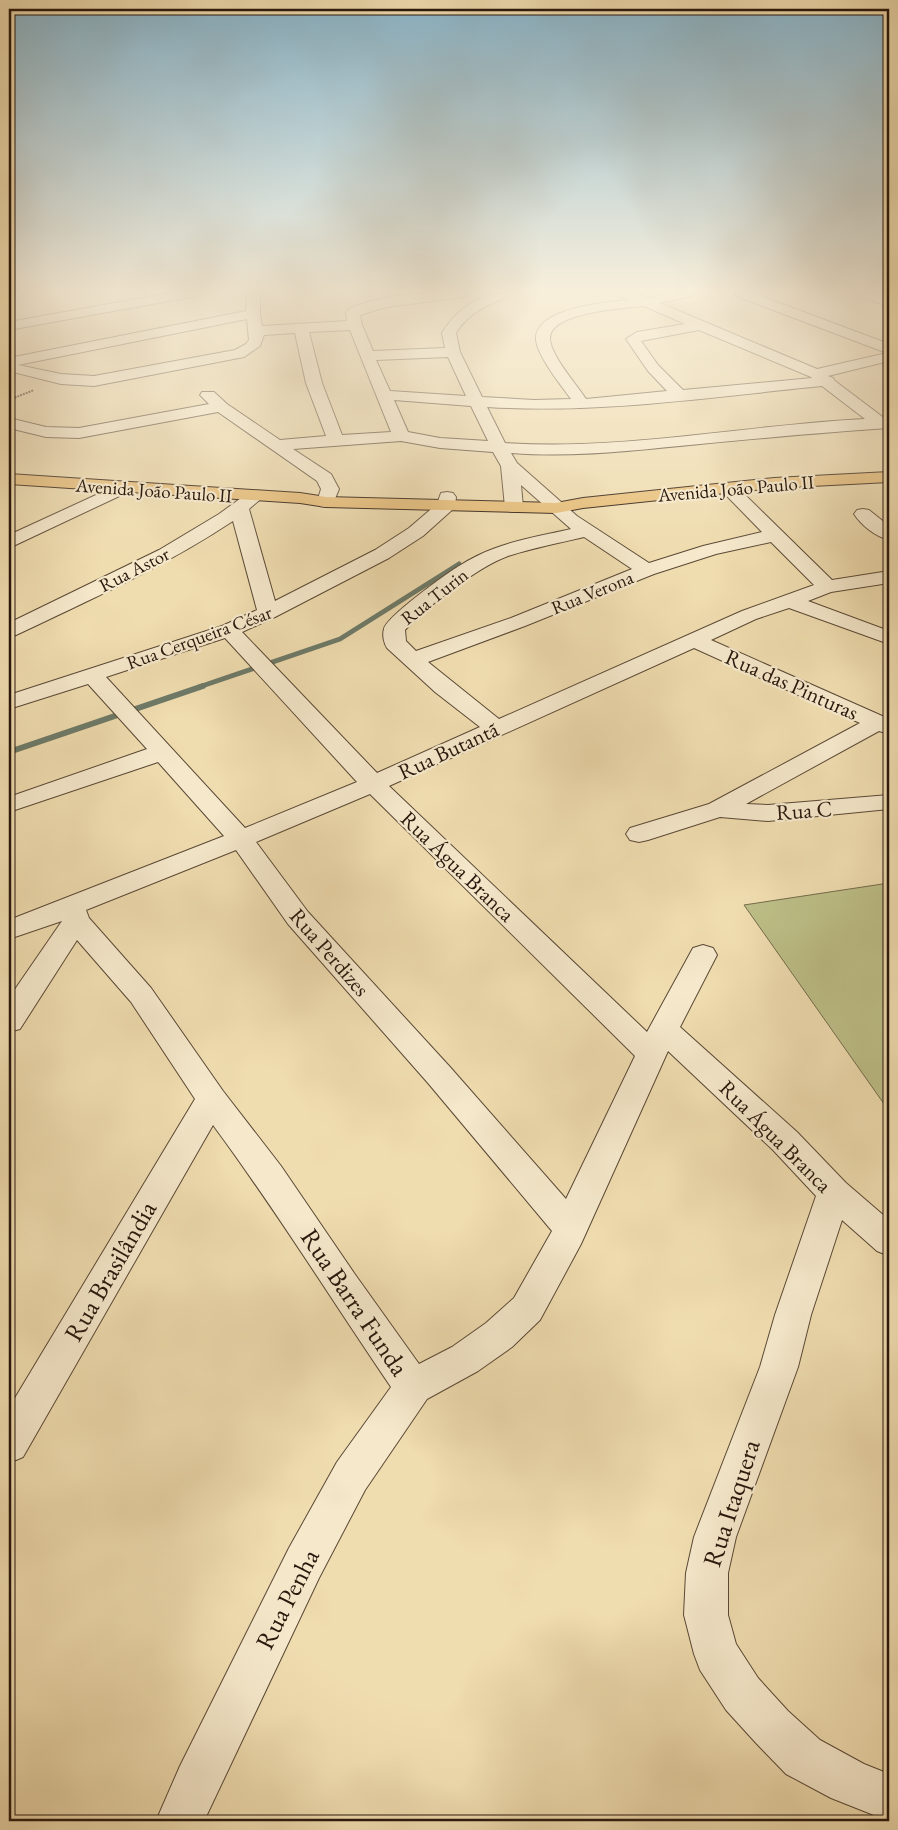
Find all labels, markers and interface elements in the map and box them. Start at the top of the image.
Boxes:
street label: Avenida João Paulo II [656,469,816,508]
street label: Avenida João Paulo II [74,472,234,508]
street label: Rua Astor [95,541,174,598]
street label: Rua Turin [396,562,473,630]
street label: Rua Verona [547,565,637,620]
street label: Rua Cerqueira César [123,599,276,675]
street label: Rua das Pinturas [721,642,863,727]
street label: Rua Butantã [393,714,503,786]
street label: Rua C [775,794,833,827]
street label: Rua Água Branca [394,804,521,928]
street label: Rua Perdizes [283,902,376,1003]
street label: Rua Água Branca [713,1074,838,1199]
street label: Rua Brasilândia [56,1194,164,1348]
street label: Rua Barra Funda [293,1222,417,1383]
street label: Rua Itaquera [694,1435,768,1571]
street label: Rua Penha [247,1542,327,1655]

